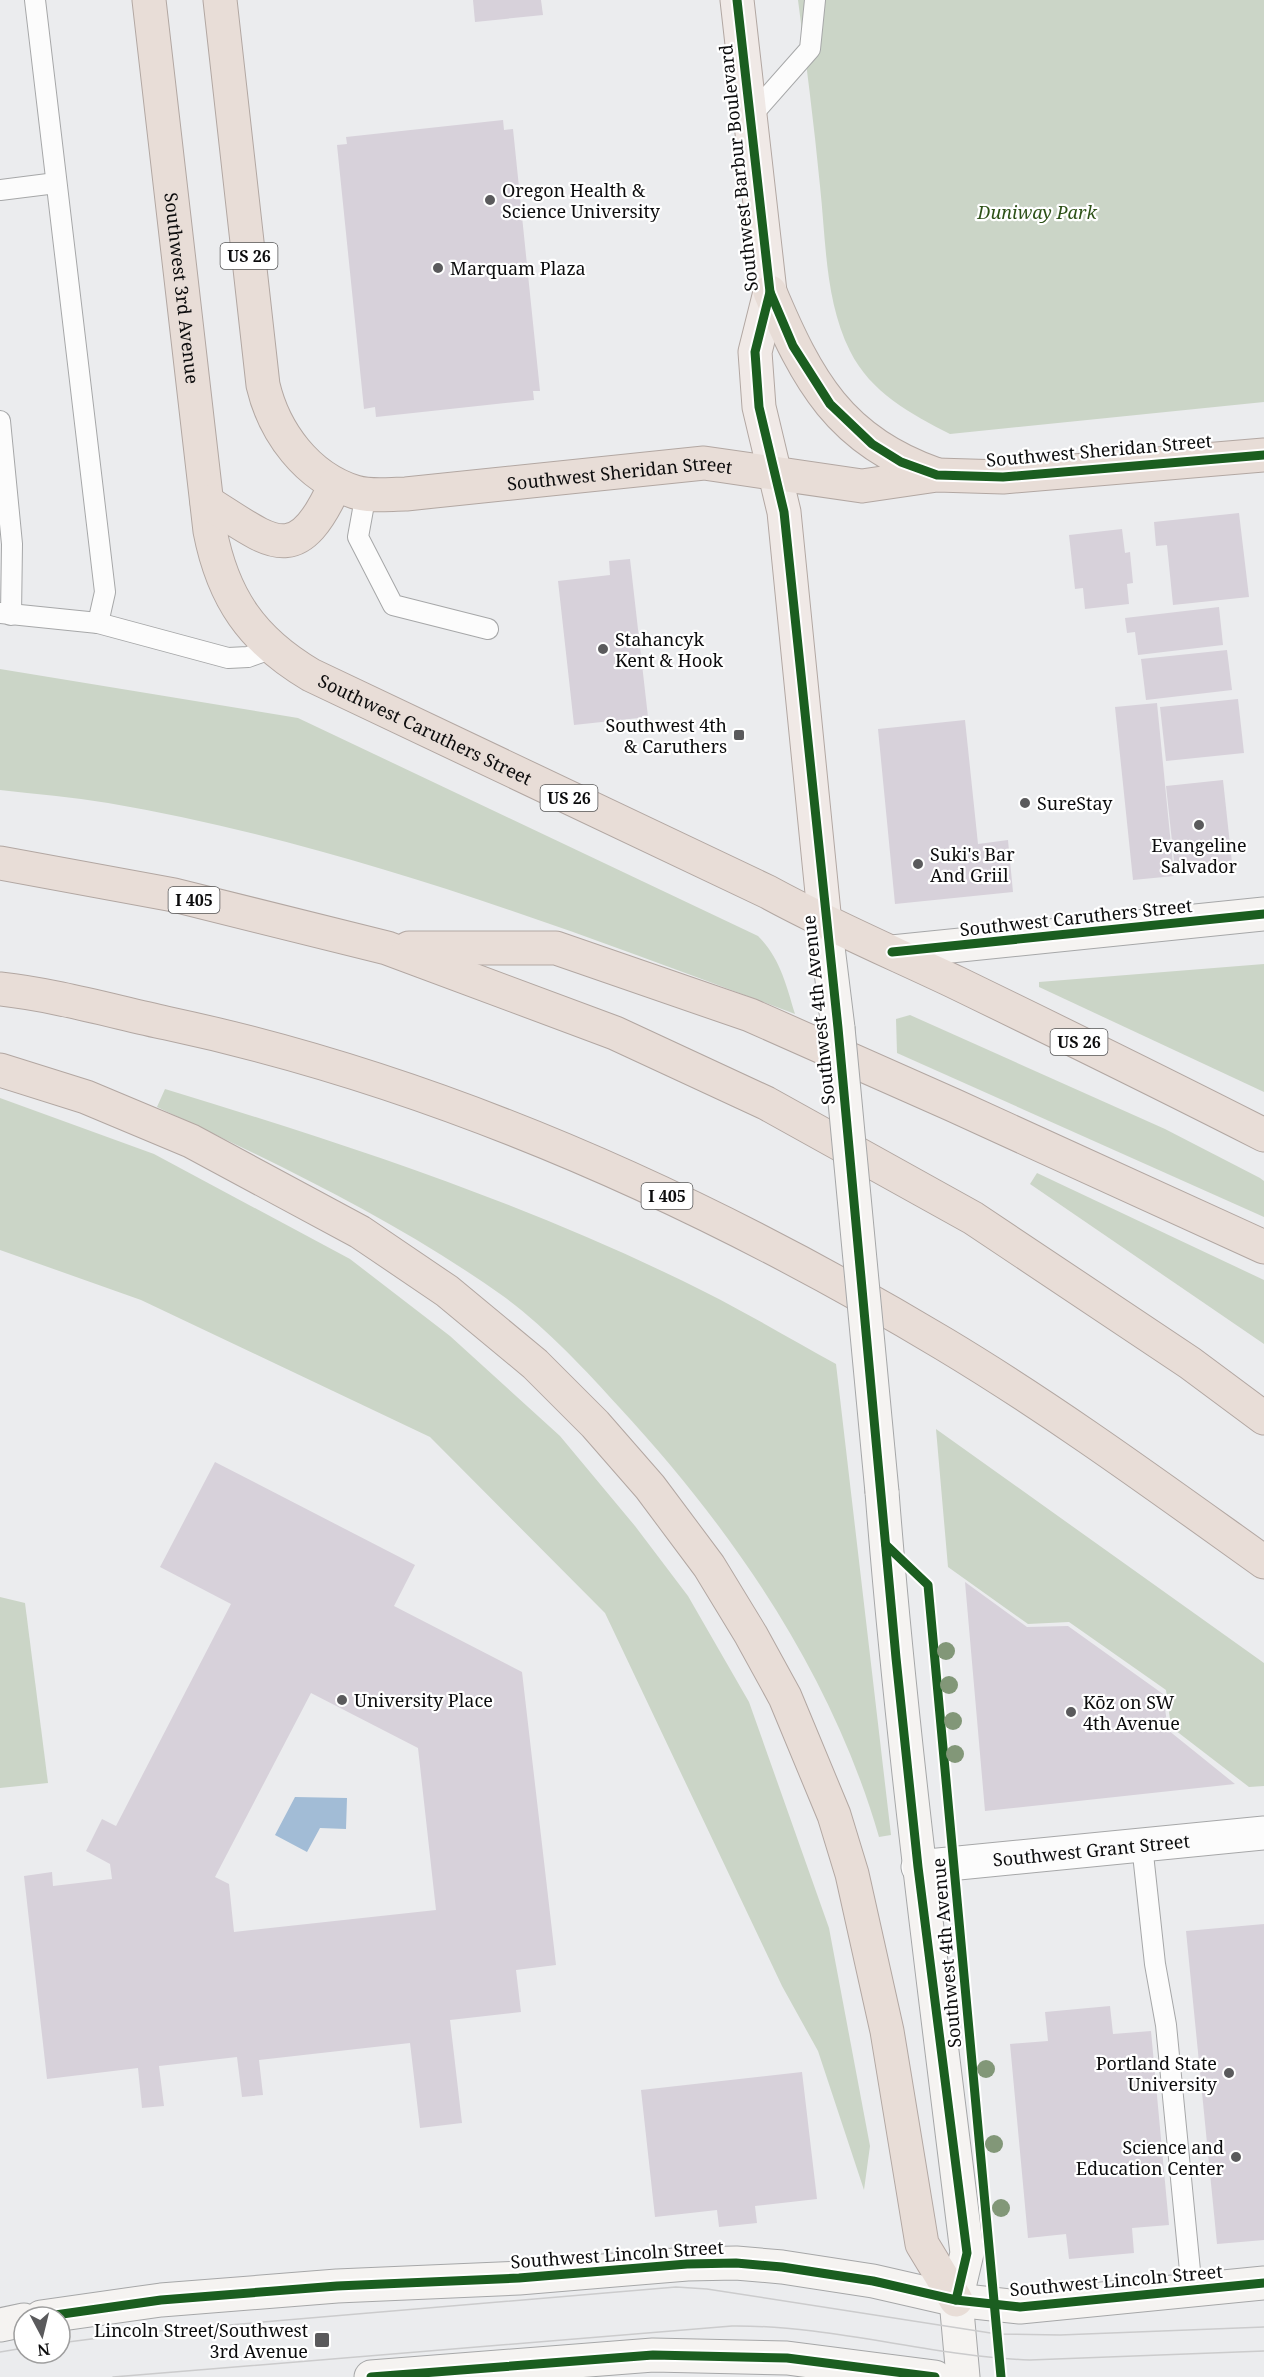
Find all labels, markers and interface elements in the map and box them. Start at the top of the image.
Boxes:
street label: Southwest Barbur Boulevard [713,43,763,293]
place label: Oregon Health & Science University [502,178,661,223]
street label: Southwest 3rd Avenue [159,191,205,385]
marker: Oregon Health & Science University [483,193,497,207]
park label: Duniway Park [976,200,1097,224]
road number: US 26 [220,243,278,269]
place label: Marquam Plaza [450,256,586,280]
marker: Marquam Plaza [431,261,445,275]
street label: Southwest Sheridan Street [985,428,1213,472]
street label: Southwest Sheridan Street [506,451,734,495]
place label: Stahancyk Kent & Hook [615,627,724,672]
marker: Stahancyk Kent & Hook [596,642,610,656]
street label: Southwest Caruthers Street [314,668,536,790]
place label: Southwest 4th & Caruthers [606,713,727,758]
marker: Southwest 4th & Caruthers [732,728,746,742]
road number: US 26 [540,785,598,811]
place label: SureStay [1037,791,1113,815]
marker: SureStay [1018,796,1032,810]
marker: Evangeline Salvador [1192,818,1206,832]
place label: Evangeline Salvador [1151,833,1247,878]
place label: Suki's Bar And Griil [930,842,1015,887]
marker: Suki's Bar And Griil [911,857,925,871]
road number: I 405 [168,887,220,913]
street label: Southwest Caruthers Street [959,893,1193,941]
street label: Southwest 4th Avenue [796,914,840,1106]
road number: US 26 [1050,1029,1108,1055]
road number: I 405 [642,1183,692,1209]
place label: University Place [354,1688,493,1712]
place label: Kōz on SW 4th Avenue [1083,1690,1180,1735]
marker: University Place [335,1693,349,1707]
marker: Kōz on SW 4th Avenue [1064,1705,1078,1719]
street label: Southwest Grant Street [992,1828,1191,1872]
street label: Southwest 4th Avenue [926,1857,966,2049]
place label: Portland State University [1096,2051,1218,2096]
marker: Portland State University [1222,2066,1236,2080]
place label: Science and Education Center [1076,2135,1225,2180]
marker: Science and Education Center [1229,2150,1243,2164]
street label: Southwest Lincoln Street [510,2235,724,2273]
street label: Southwest Lincoln Street [1009,2259,1223,2301]
north arrow [12,2305,72,2365]
place label: Lincoln Street/Southwest 3rd Avenue [94,2318,308,2363]
marker: Lincoln Street/Southwest 3rd Avenue [313,2331,331,2349]
text: N [36,2338,51,2362]

